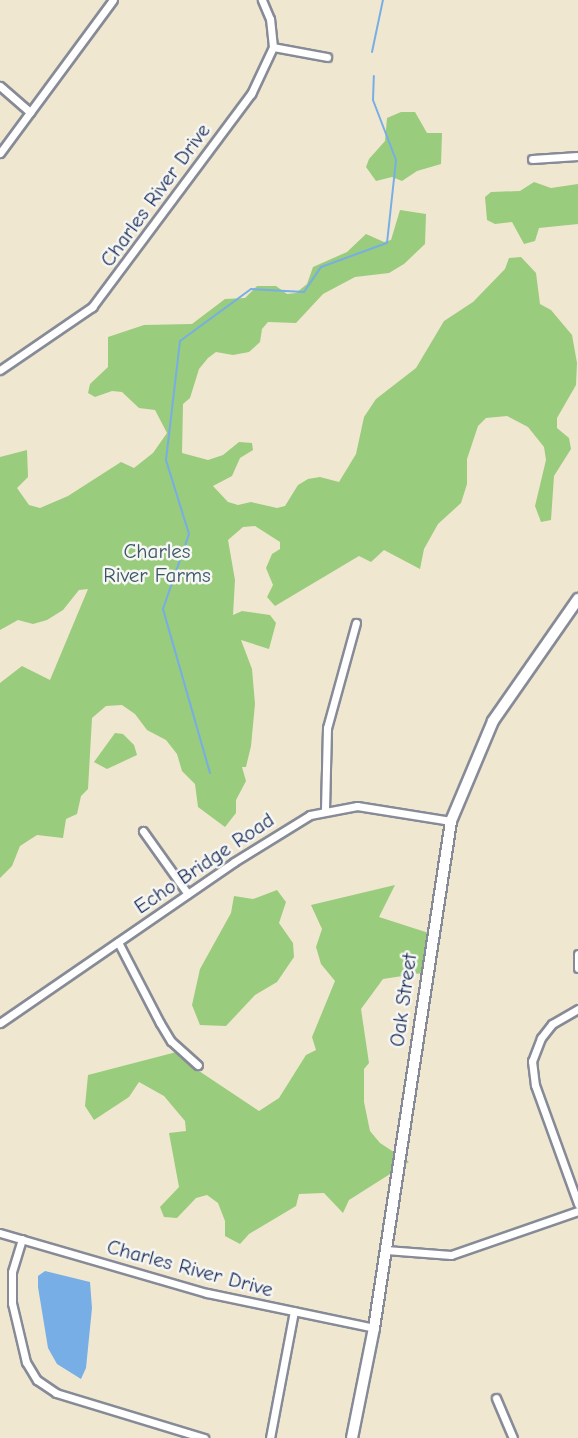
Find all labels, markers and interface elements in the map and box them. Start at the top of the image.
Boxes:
street label: Charles River Drive [95,118,215,272]
park label: Charles River Farms [103,538,211,588]
street label: Echo Bridge Road [129,807,279,919]
street label: Oak Street [384,952,422,1048]
street label: Charles River Drive [104,1234,276,1302]

